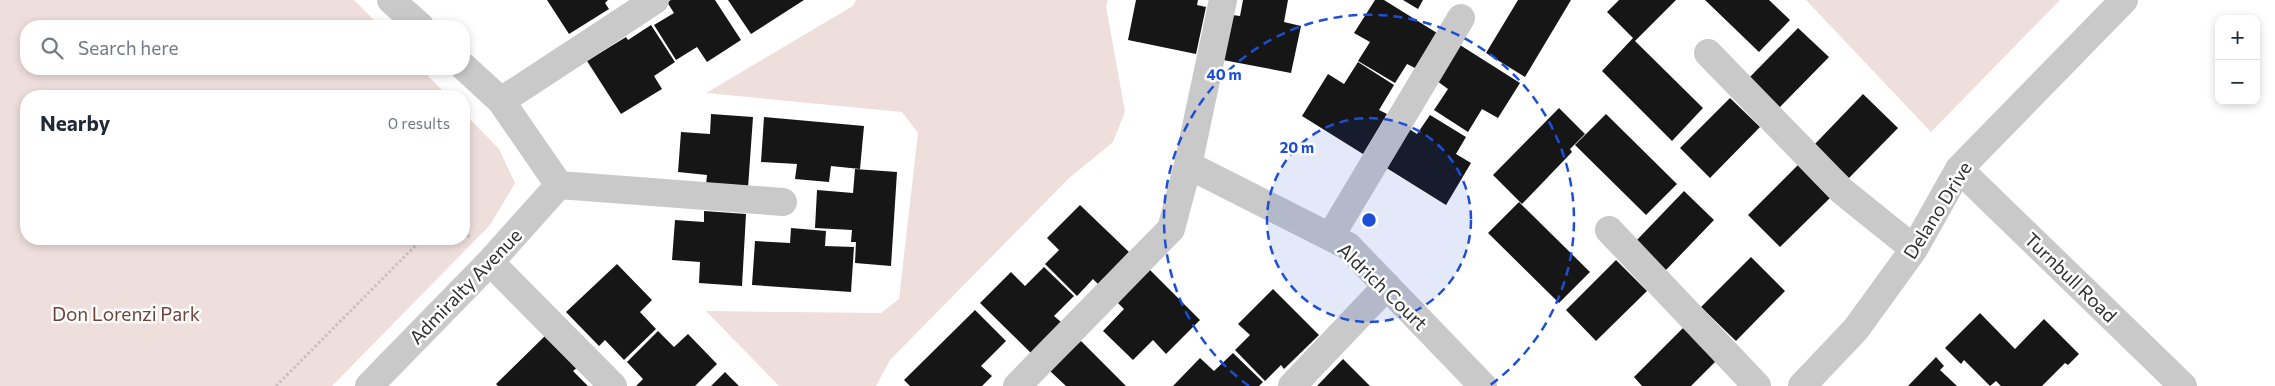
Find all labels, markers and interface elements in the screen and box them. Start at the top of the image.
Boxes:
map controls [2215,15,2260,105]
button: + [2215,15,2260,60]
search box [20,20,470,75]
icon: search [38,34,66,62]
text: Search here [78,36,178,59]
button: − [2215,60,2260,105]
text: 40 m [1206,65,1242,83]
text: Nearby [40,110,110,135]
text: 0 results [388,113,450,132]
text: 20 m [1280,138,1314,156]
street label: Delano Drive [1898,157,1976,263]
centre of rings [1360,211,1378,229]
street label: Admiralty Avenue [404,223,526,349]
street label: Turnbull Road [2020,227,2122,327]
street label: Aldrich Court [1333,238,1433,335]
park label: Don Lorenzi Park [52,302,200,325]

